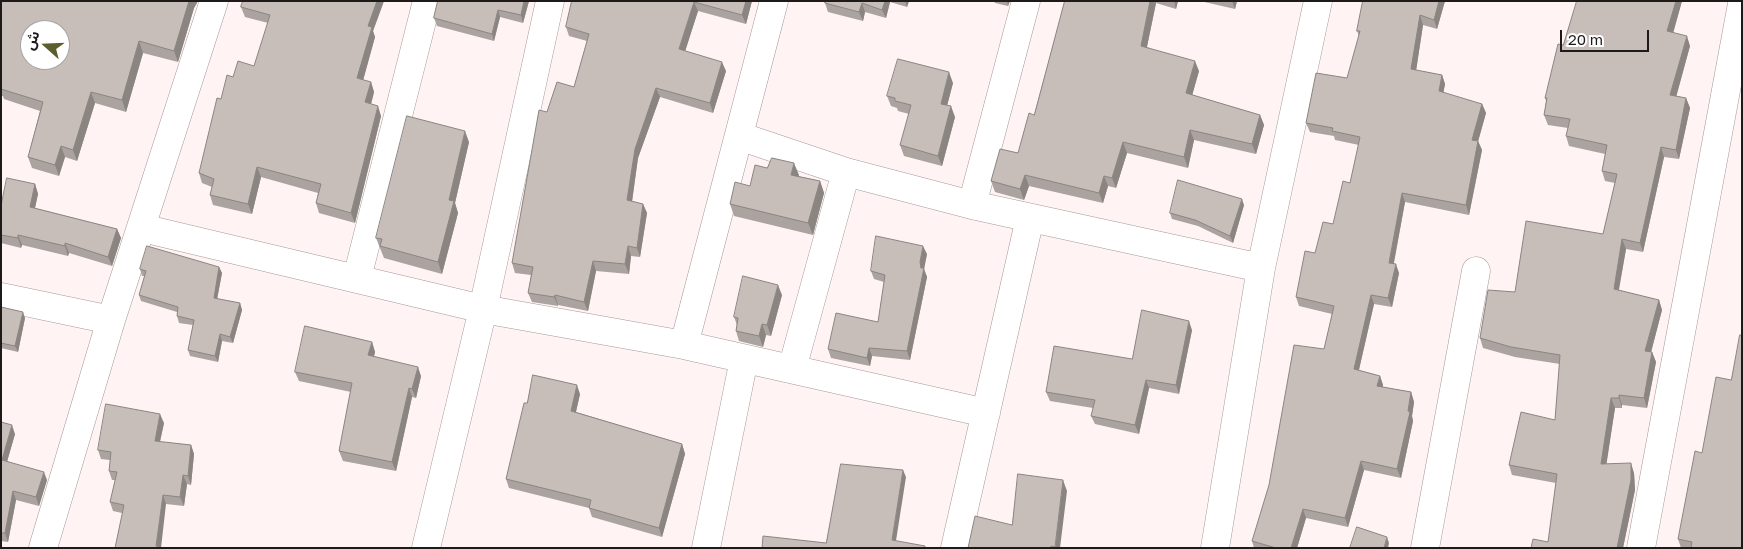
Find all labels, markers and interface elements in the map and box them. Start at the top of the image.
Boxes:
north arrow [20,20,70,70]
scale bar [1563,20,1652,52]
text: ش [20,28,43,52]
text: 20 m [1568,30,1603,48]

